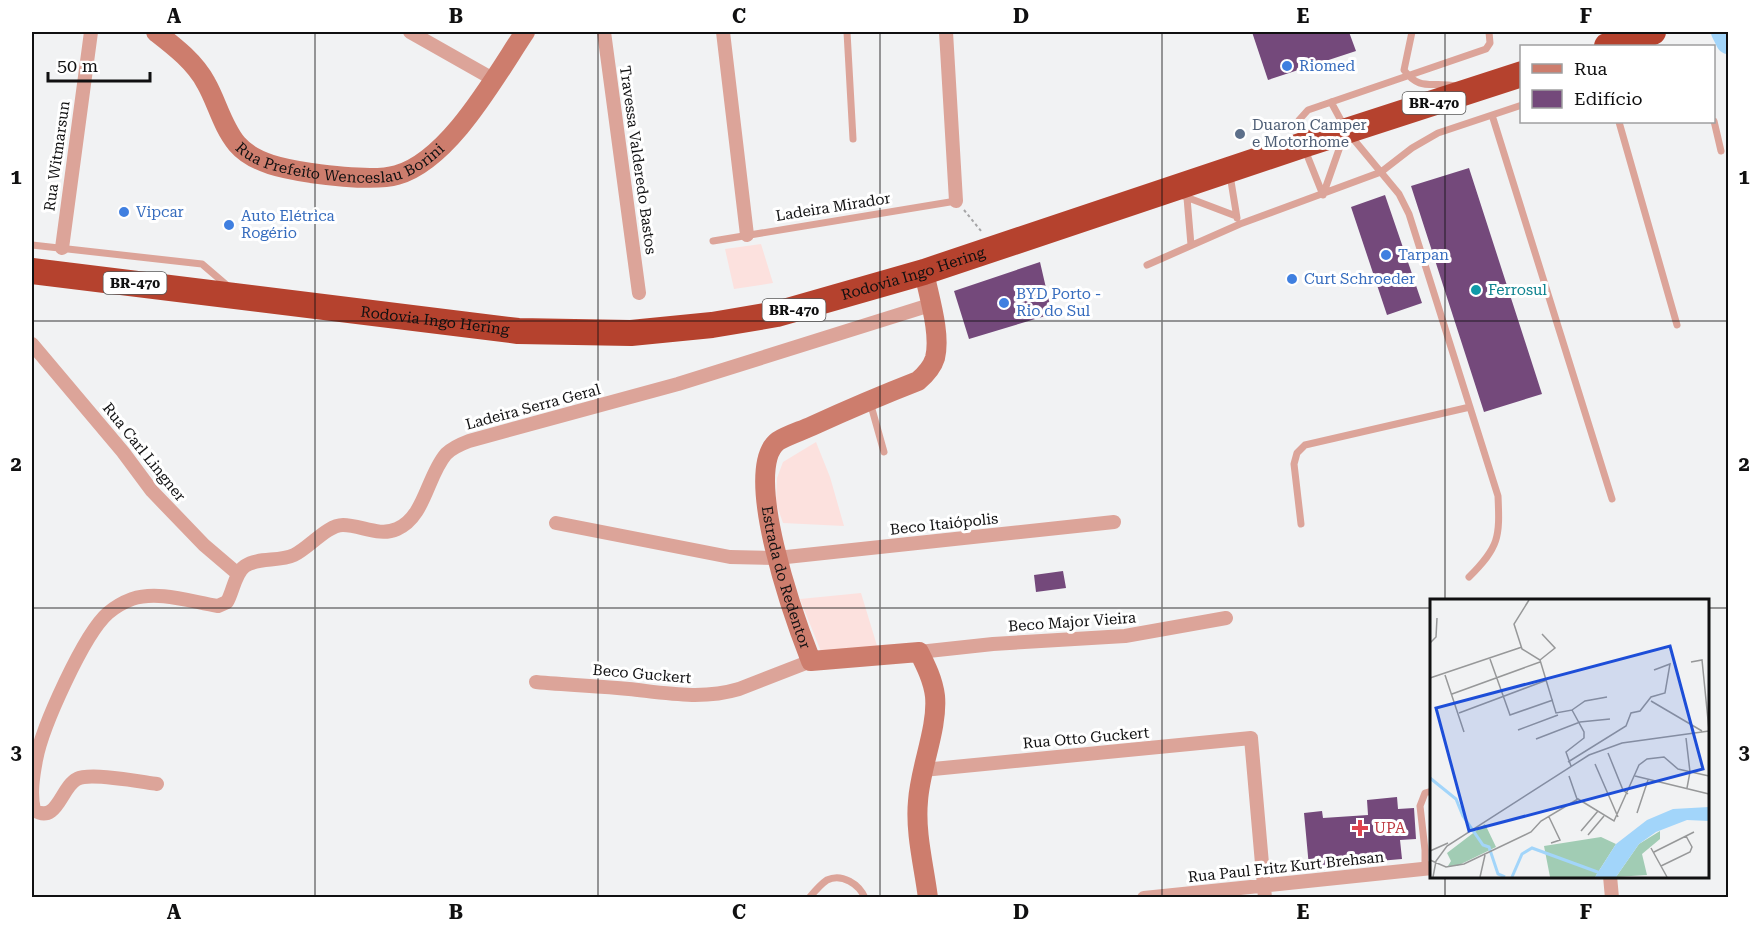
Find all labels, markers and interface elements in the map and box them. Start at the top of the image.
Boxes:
text: A [167,4,182,28]
text: B [449,4,463,28]
text: C [732,4,746,28]
text: D [1013,4,1029,28]
text: E [1297,4,1310,28]
text: F [1580,4,1592,28]
scale bar [48,45,150,83]
legend [1520,45,1715,123]
text: 50 m [57,55,98,76]
place label: Riomed [1299,57,1355,75]
text: Rua [1574,58,1607,79]
marker: Riomed [1280,59,1294,73]
street label: Travessa Valderedo Bastos [616,64,660,256]
text: Edifício [1574,88,1642,109]
road number: BR-470 [1402,92,1466,114]
street label: Rua Witmarsun [40,99,74,212]
place label: Duaron Camper e Motorhome [1252,116,1367,151]
marker: Duaron Camper e Motorhome [1233,127,1247,141]
street label: Rua Prefeito Wenceslau Borini [230,129,450,151]
text: Rua Prefeito Wenceslau Borini [232,139,448,187]
text: 1 [10,165,22,189]
text: 1 [1738,165,1750,189]
street label: Ladeira Mirador [774,189,892,225]
place label: Vipcar [136,203,184,221]
marker: Vipcar [117,205,131,219]
place label: Auto Elétrica Rogério [241,207,335,242]
marker: Auto Elétrica Rogério [222,218,236,232]
street label: Rodovia Ingo Hering [839,243,988,304]
place label: Tarpan [1398,246,1449,264]
marker: Tarpan [1379,248,1393,262]
place label: Curt Schroeder [1304,270,1415,288]
road number: BR-470 [104,272,166,294]
marker: Curt Schroeder [1285,272,1299,286]
place label: Ferrosul [1488,281,1547,299]
marker: Ferrosul [1469,283,1483,297]
place label: BYD Porto - Rio do Sul [1016,285,1101,320]
marker: BYD Porto - Rio do Sul [997,296,1011,310]
road number: BR-470 [762,299,826,321]
street label: Rodovia Ingo Hering [360,303,511,339]
street label: Ladeira Serra Geral [464,380,603,434]
street label: Rua Carl Lingner [99,399,189,505]
text: 2 [10,452,22,476]
text: 2 [1738,452,1750,476]
street label: Estrada do Redentor [758,505,815,651]
street label: Beco Itaiópolis [889,509,999,539]
inset map [1430,599,1709,878]
street label: Beco Major Vieira [1007,609,1137,635]
street label: Beco Guckert [592,661,692,687]
street label: Rua Otto Guckert [1022,723,1150,752]
text: 3 [10,740,22,764]
text: 3 [1738,740,1750,764]
marker: UPA [1351,819,1369,837]
place label: UPA [1374,819,1406,837]
street label: Rua Paul Fritz Kurt Brehsan [1187,848,1385,886]
text: A [167,900,182,924]
text: B [449,900,463,924]
text: C [732,900,746,924]
text: D [1013,900,1029,924]
text: E [1297,900,1310,924]
text: F [1580,900,1592,924]

